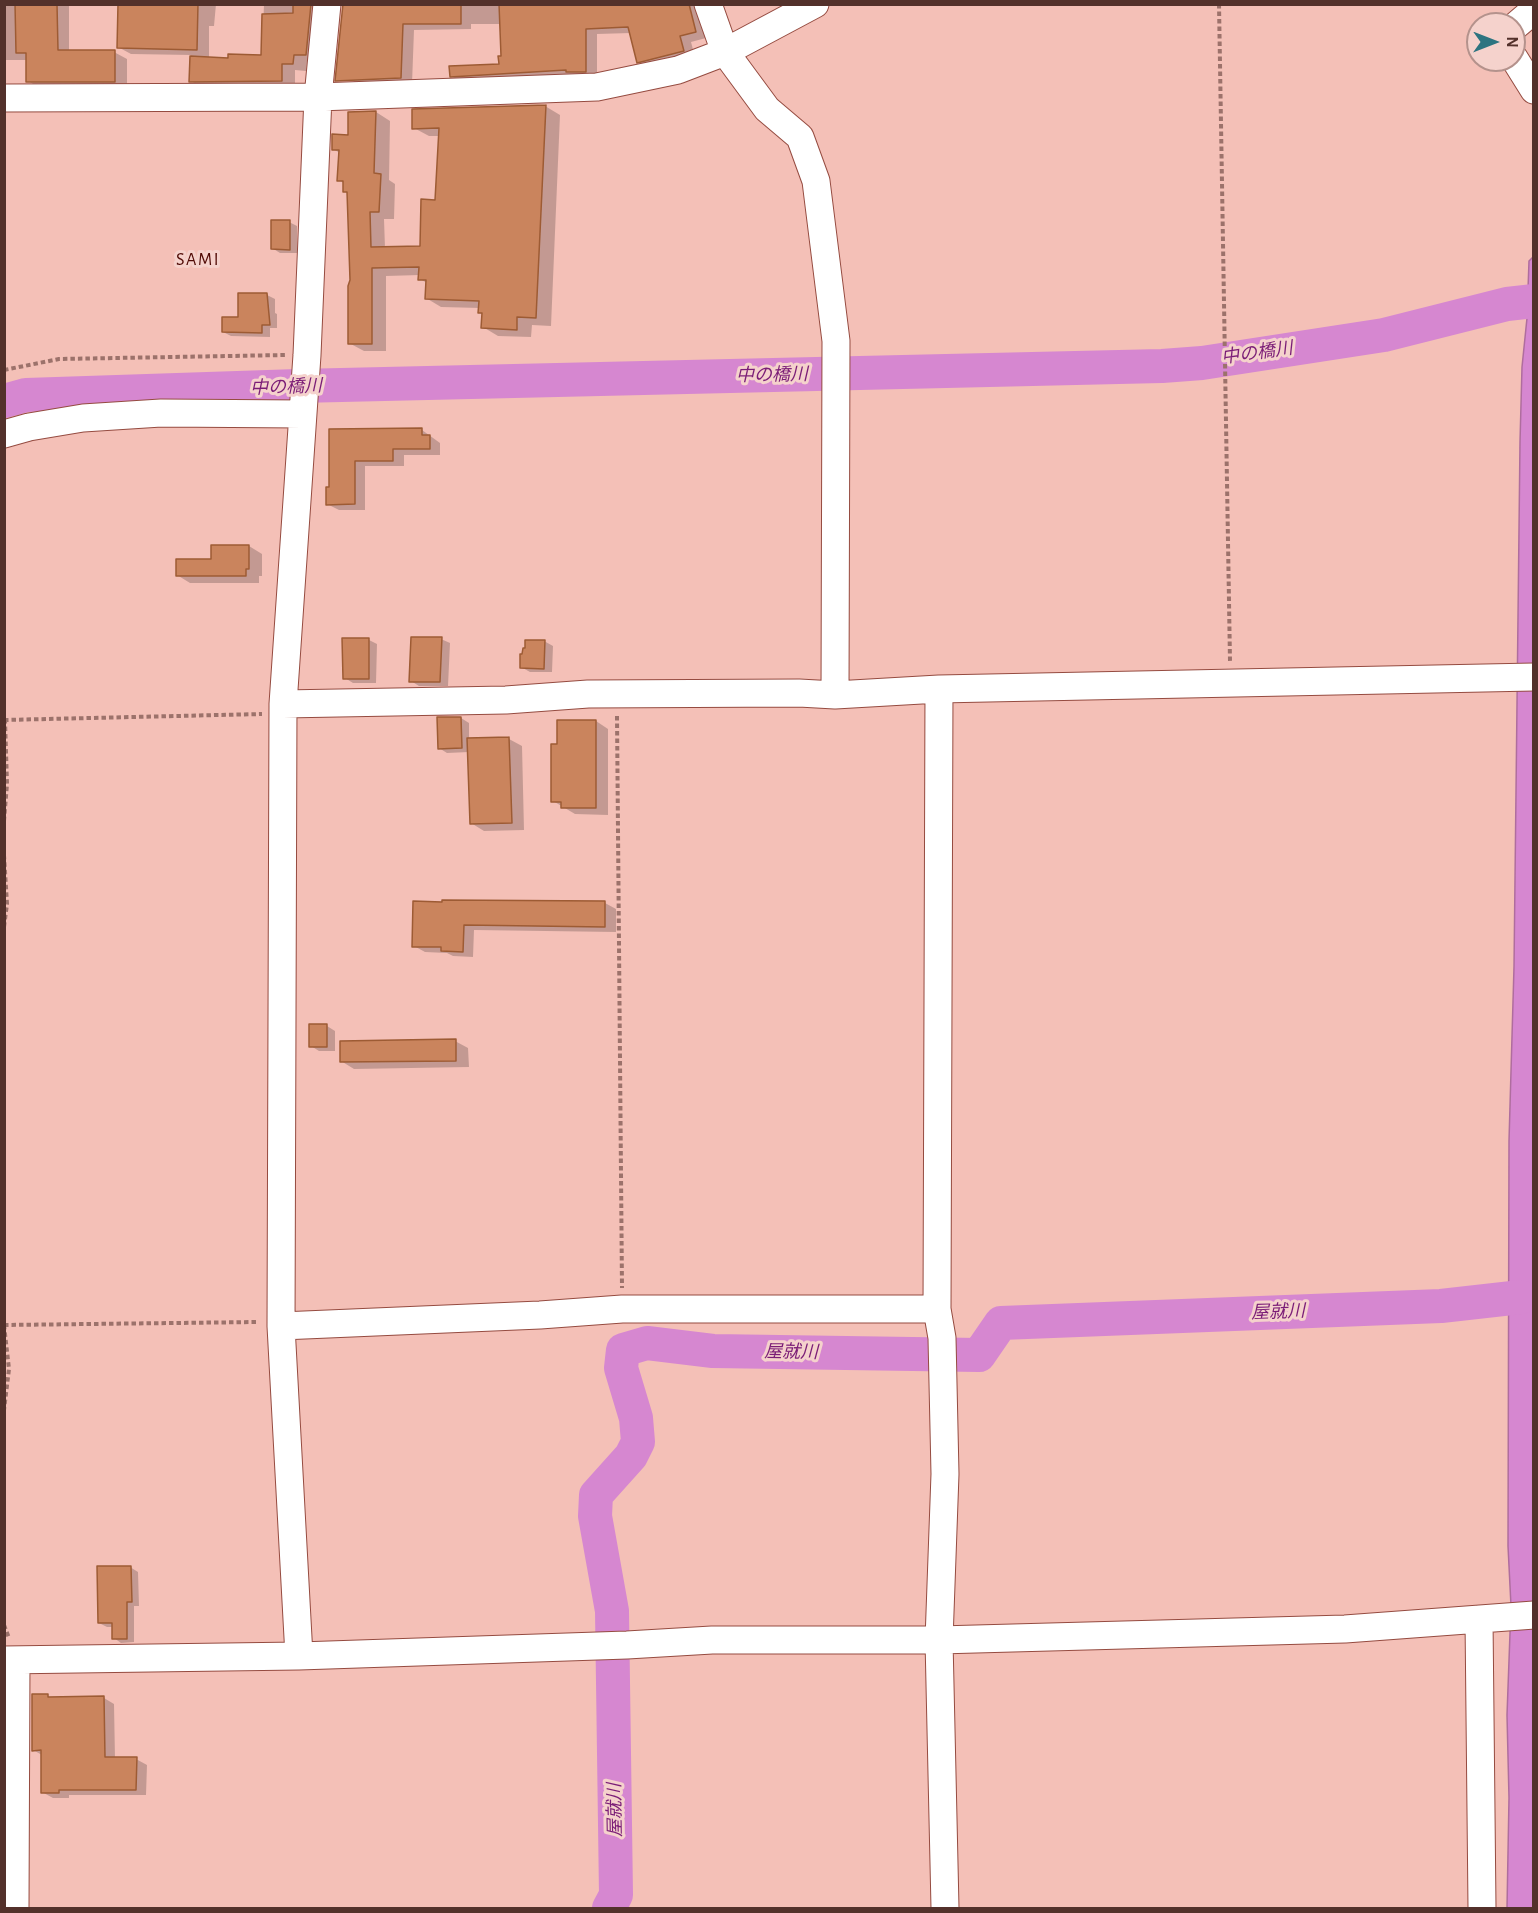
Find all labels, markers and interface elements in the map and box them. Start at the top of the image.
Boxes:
north arrow [1466,12,1526,72]
text: N [1504,36,1520,48]
district label: SAMI [176,249,220,271]
water label: 中の橋川 [1220,337,1294,369]
water label: 中の橋川 [736,364,808,386]
water label: 中の橋川 [250,375,322,399]
water label: 屋就川 [1251,1300,1305,1324]
water label: 屋就川 [764,1341,818,1363]
water label: 屋就川 [604,1783,626,1837]

